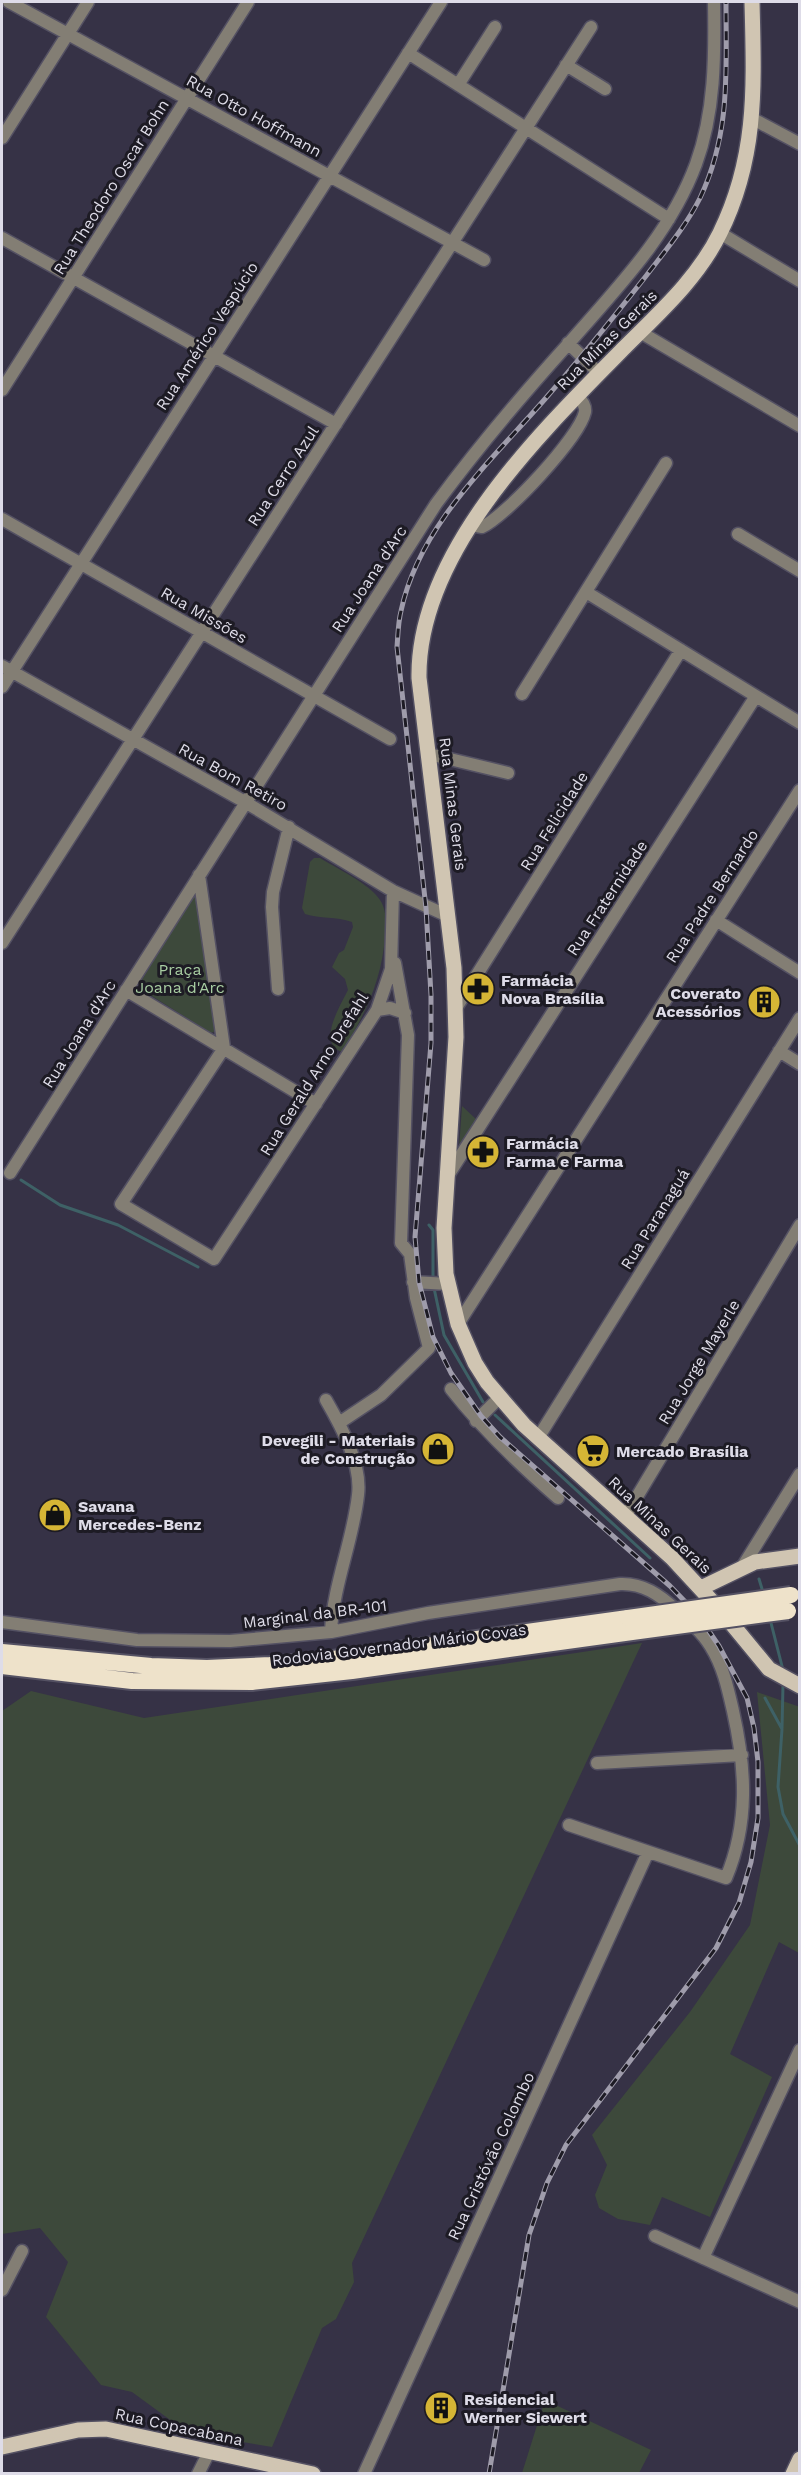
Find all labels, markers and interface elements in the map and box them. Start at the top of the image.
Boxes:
street label: Rua Otto Hoffmann [183,71,325,161]
street label: Rua Theodoro Oscar Bohn [49,96,173,278]
street label: Rua Américo Vespúcio [152,258,262,414]
street label: Rua Minas Gerais [553,286,661,394]
street label: Rua Cerro Azul [244,422,323,530]
street label: Rua Joana d'Arc [327,522,411,636]
street label: Rua Missões [157,583,251,647]
street label: Rua Minas Gerais [435,736,471,872]
street label: Rua Bom Retiro [175,739,291,815]
street label: Rua Felicidade [516,768,592,874]
street label: Rua Padre Bernardo [662,826,762,966]
street label: Rua Fraternidade [563,837,651,959]
park label: Praça Joana d'Arc [135,960,225,997]
pharmacy icon: Farmácia Nova Brasília [460,971,496,1007]
place label: Farmácia Nova Brasília [501,971,605,1008]
street label: Rua Joana d'Arc [38,976,120,1091]
place label: Coverato Acessórios [656,984,741,1021]
building icon: Coverato Acessórios [746,984,782,1020]
street label: Rua Gerald Arno Drefahl [256,989,372,1159]
pharmacy icon: Farmácia Farma e Farma [465,1134,501,1170]
place label: Farmácia Farma e Farma [506,1134,624,1171]
street label: Rua Paranaguá [616,1165,694,1273]
street label: Rua Jorge Mayerle [654,1296,744,1428]
place label: Devegili - Materiais de Construção [262,1431,415,1468]
shop icon: Devegili - Materiais de Construção [420,1431,456,1467]
supermarket icon: Mercado Brasília [575,1433,611,1469]
place label: Mercado Brasília [616,1442,749,1461]
street label: Rua Minas Gerais [604,1472,716,1578]
shop icon: Savana Mercedes-Benz [37,1497,73,1533]
place label: Savana Mercedes-Benz [78,1497,202,1534]
street label: Marginal da BR-101 [242,1596,388,1632]
street label: Rodovia Governador Mário Covas [271,1620,527,1670]
street label: Rua Cristóvão Colombo [444,2069,538,2243]
building icon: Residencial Werner Siewert [423,2390,459,2426]
place label: Residencial Werner Siewert [464,2390,587,2427]
street label: Rua Copacabana [113,2404,245,2450]

